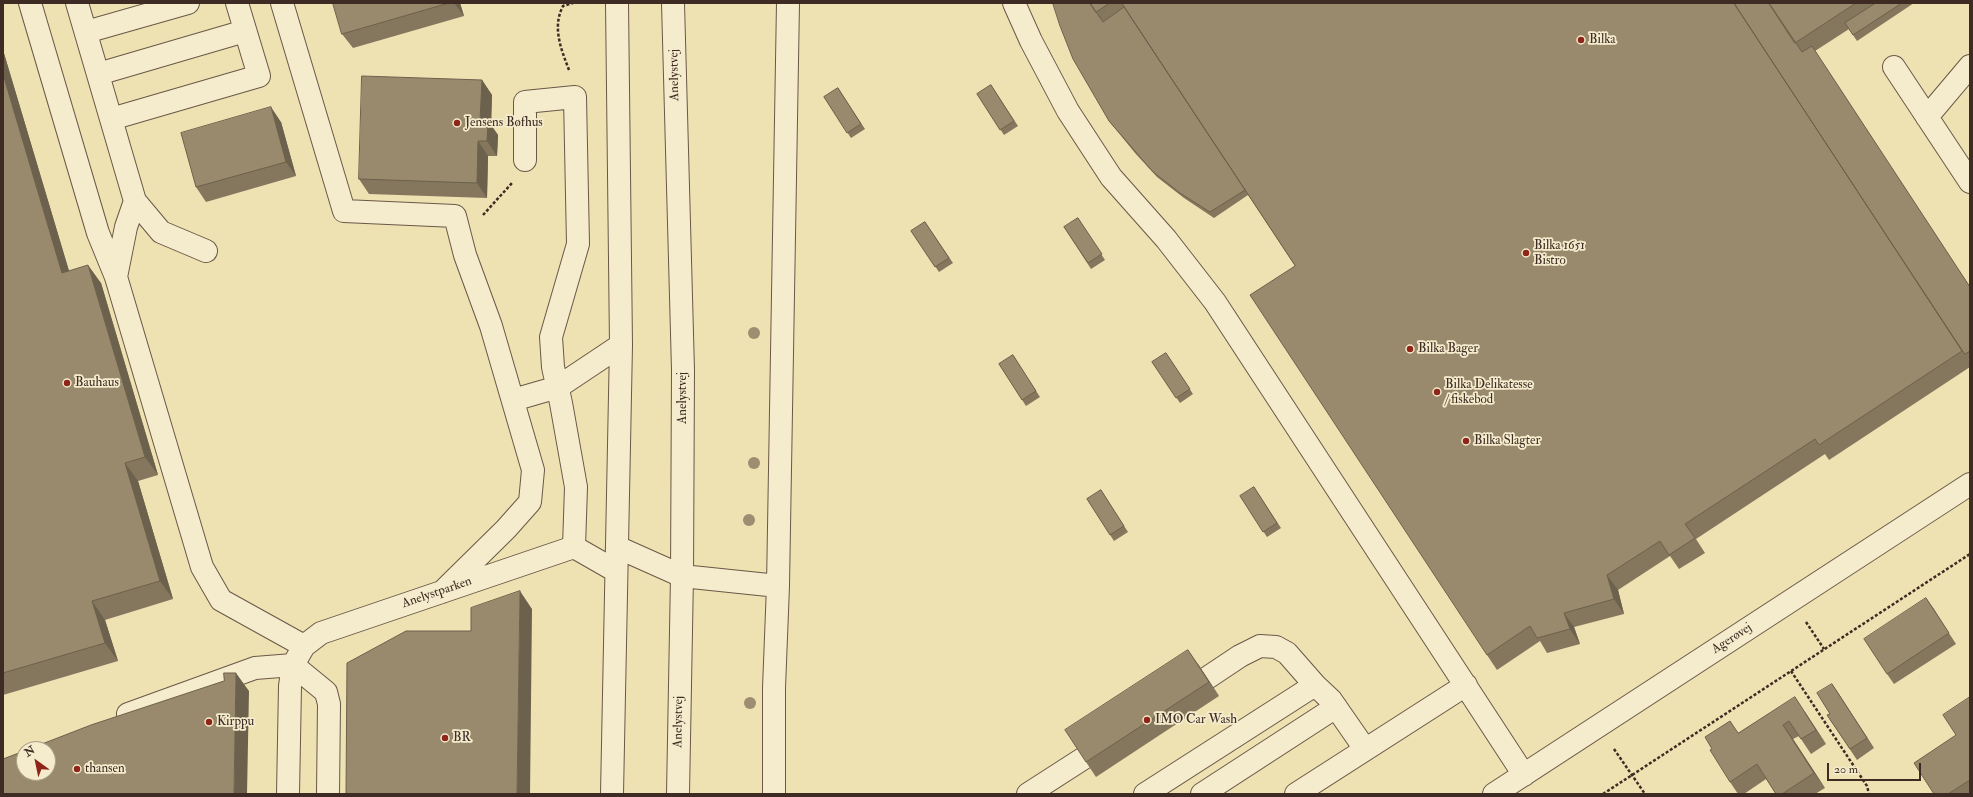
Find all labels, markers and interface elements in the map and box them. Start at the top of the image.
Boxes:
place label: Bilka [1589,32,1616,48]
marker: Bilka [1576,35,1586,45]
street label: Anelystvej [667,49,683,101]
place label: Jensens Bøfhus [465,115,543,131]
marker: Jensens Bøfhus [452,118,462,128]
place label: Bilka 1651 Bistro [1534,238,1585,269]
marker: Bilka 1651 Bistro [1521,248,1531,258]
place label: Bilka Bager [1418,341,1478,357]
marker: Bilka Bager [1405,344,1415,354]
street label: Anelystvej [675,372,691,424]
place label: Bauhaus [75,375,119,391]
place label: Bilka Delikatesse / fiskebod [1445,377,1533,408]
marker: Bauhaus [62,378,72,388]
marker: Bilka Delikatesse / fiskebod [1432,387,1442,397]
place label: Bilka Slagter [1474,433,1540,449]
marker: Bilka Slagter [1461,436,1471,446]
street label: Anelystparken [400,574,474,612]
street label: Agerøvej [1709,620,1755,658]
street label: Anelystvej [671,696,687,748]
place label: IMO Car Wash [1155,712,1237,728]
place label: Kirppu [217,714,254,730]
marker: IMO Car Wash [1142,715,1152,725]
marker: Kirppu [204,717,214,727]
place label: BR [453,730,471,746]
marker: BR [440,733,450,743]
north arrow [16,741,56,781]
text: N [22,743,37,759]
scale bar [1829,755,1923,781]
place label: thansen [85,761,125,777]
text: 20 m [1834,762,1858,777]
marker: thansen [72,764,82,774]

